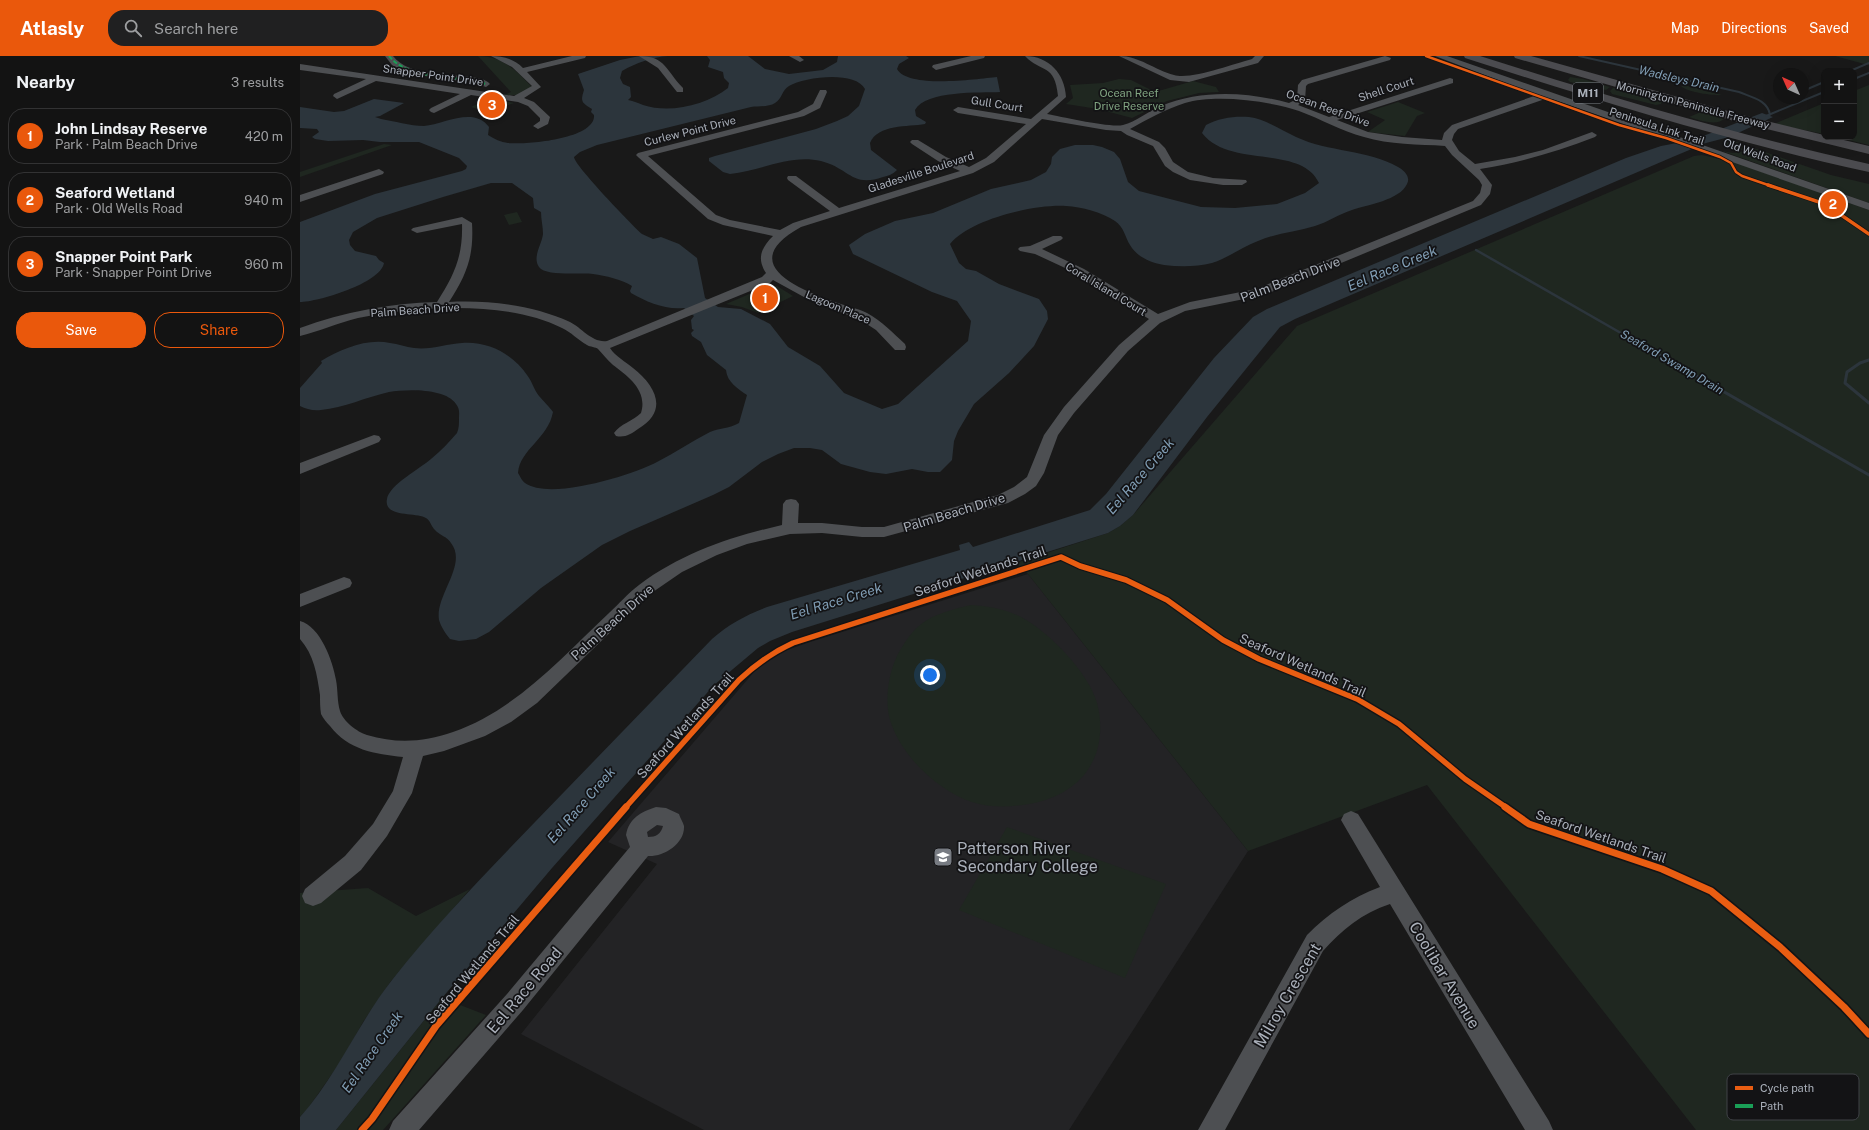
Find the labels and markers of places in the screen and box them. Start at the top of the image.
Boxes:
pin: 3 [479,90,505,120]
pin: 2 [1820,189,1846,219]
pin: 1 [752,283,778,313]
place label: Patterson River Secondary College [957,839,1098,876]
school or university icon: Patterson River Secondary College [932,846,954,868]

